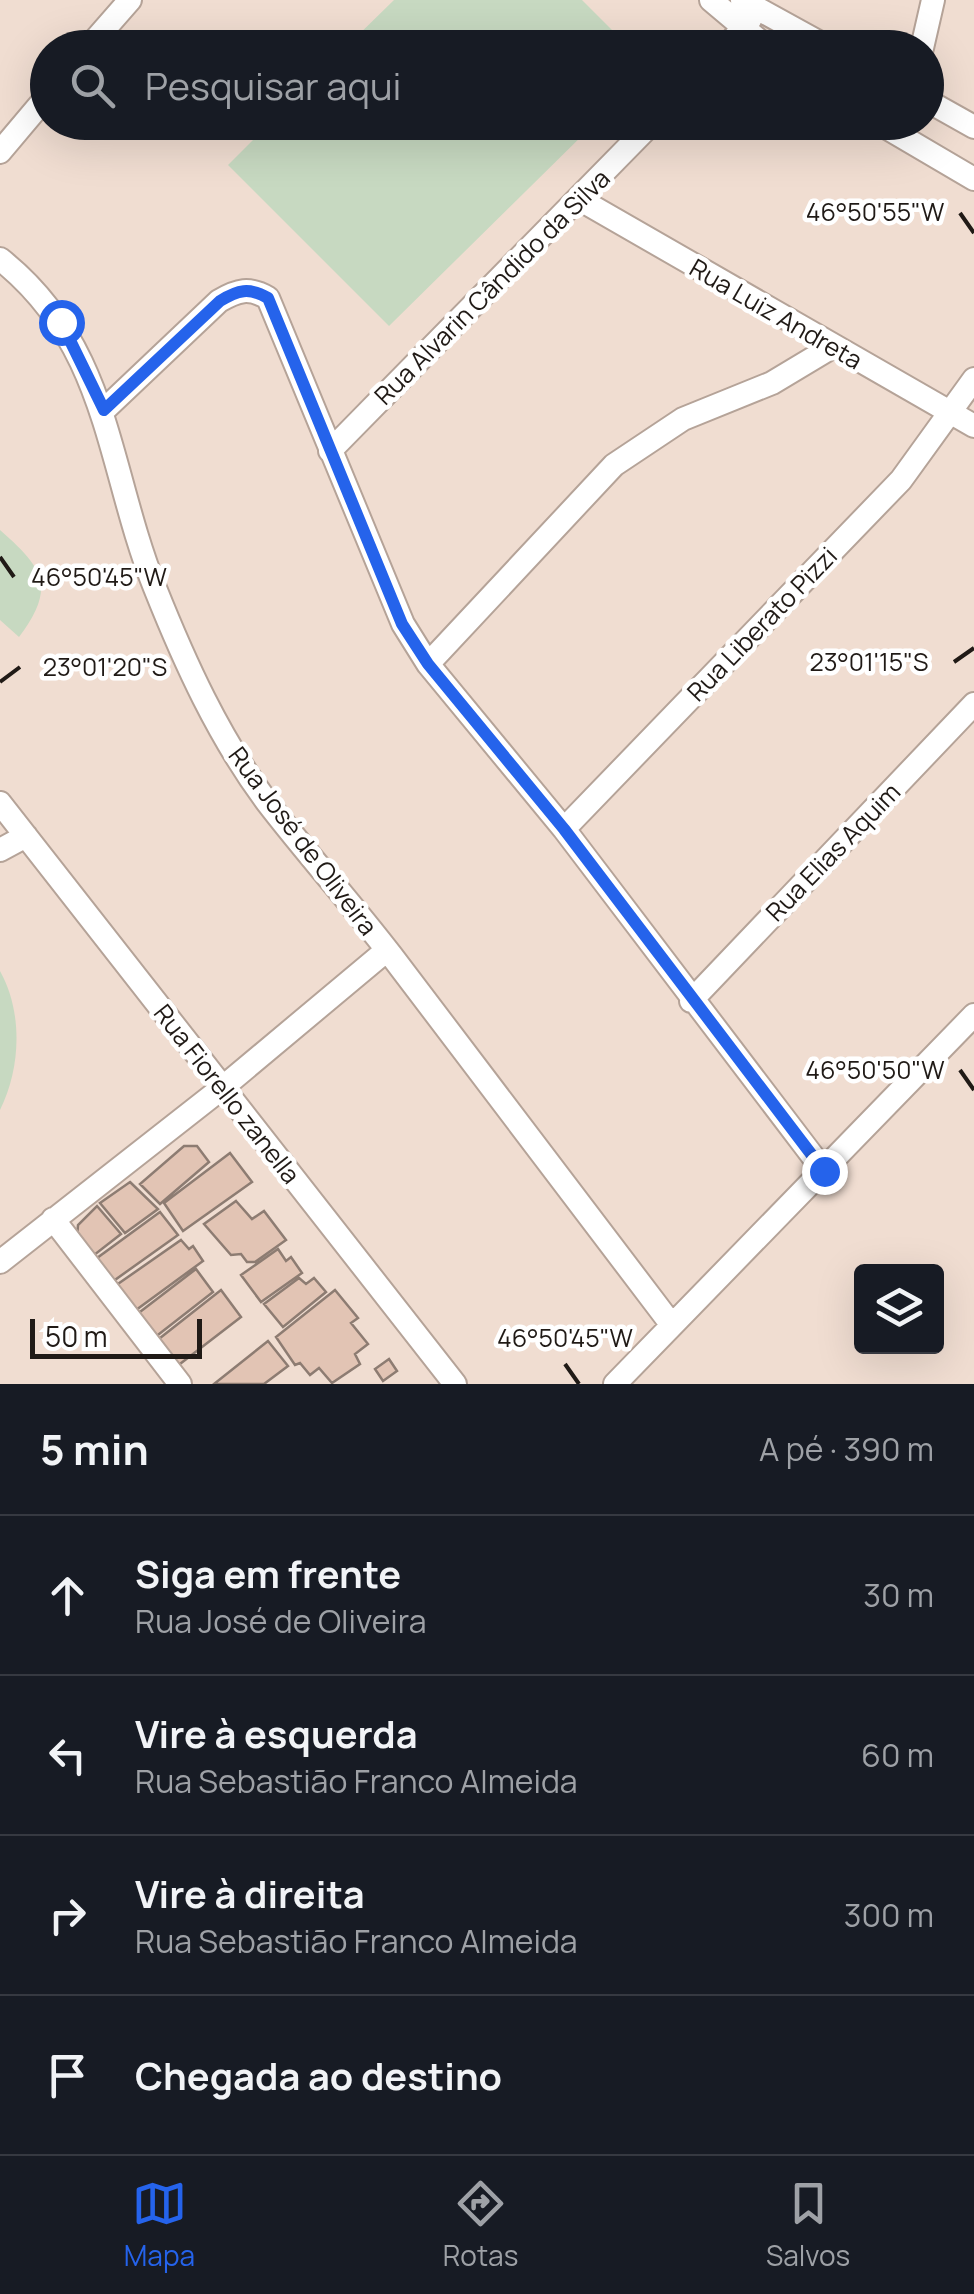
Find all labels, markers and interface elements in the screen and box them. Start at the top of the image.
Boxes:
search box [30,30,944,140]
icon: search [65,58,120,113]
text: Pesquisar aqui [145,59,401,111]
street label: Rua Alvarin Cândido da Silva [366,161,617,412]
text: 46°50'55"W [806,194,944,229]
street label: Rua Luiz Andreta [684,250,869,377]
route start [39,300,85,346]
street label: Rua Liberato Pizzi [679,539,845,709]
text: 46°50'45"W [31,559,167,594]
text: 23°01'15"S [809,644,929,679]
text: 23°01'20"S [43,649,167,684]
street label: Rua José de Oliveira [221,739,386,942]
street label: Rua Elias Aquim [758,775,908,929]
street label: Rua Fiorello zanella [146,997,309,1191]
text: 46°50'50"W [805,1052,945,1087]
route end [802,1149,848,1195]
map controls [854,1264,944,1354]
button: layers [854,1264,944,1354]
scale bar [30,1314,202,1358]
text: 50 m [45,1317,108,1355]
text: 46°50'45"W [497,1320,633,1355]
text: 5 min [40,1420,149,1478]
text: A pé · 390 m [759,1427,934,1471]
text: Siga em frente [135,1547,401,1599]
icon: ahead [40,1568,95,1623]
text: 30 m [863,1573,934,1617]
text: Rua José de Oliveira [135,1599,427,1643]
text: Vire à esquerda [135,1707,418,1759]
icon: left [40,1728,95,1783]
text: 60 m [861,1733,934,1777]
text: Rua Sebastião Franco Almeida [135,1759,578,1803]
text: Vire à direita [135,1867,365,1919]
icon: right [40,1888,95,1943]
text: 300 m [844,1893,934,1937]
text: Rua Sebastião Franco Almeida [135,1919,578,1963]
icon: arrive [40,2048,95,2103]
text: Chegada ao destino [135,2049,502,2101]
tab: Mapa [124,2176,195,2274]
tab: Rotas [443,2176,518,2274]
tab: Salvos [766,2176,850,2274]

